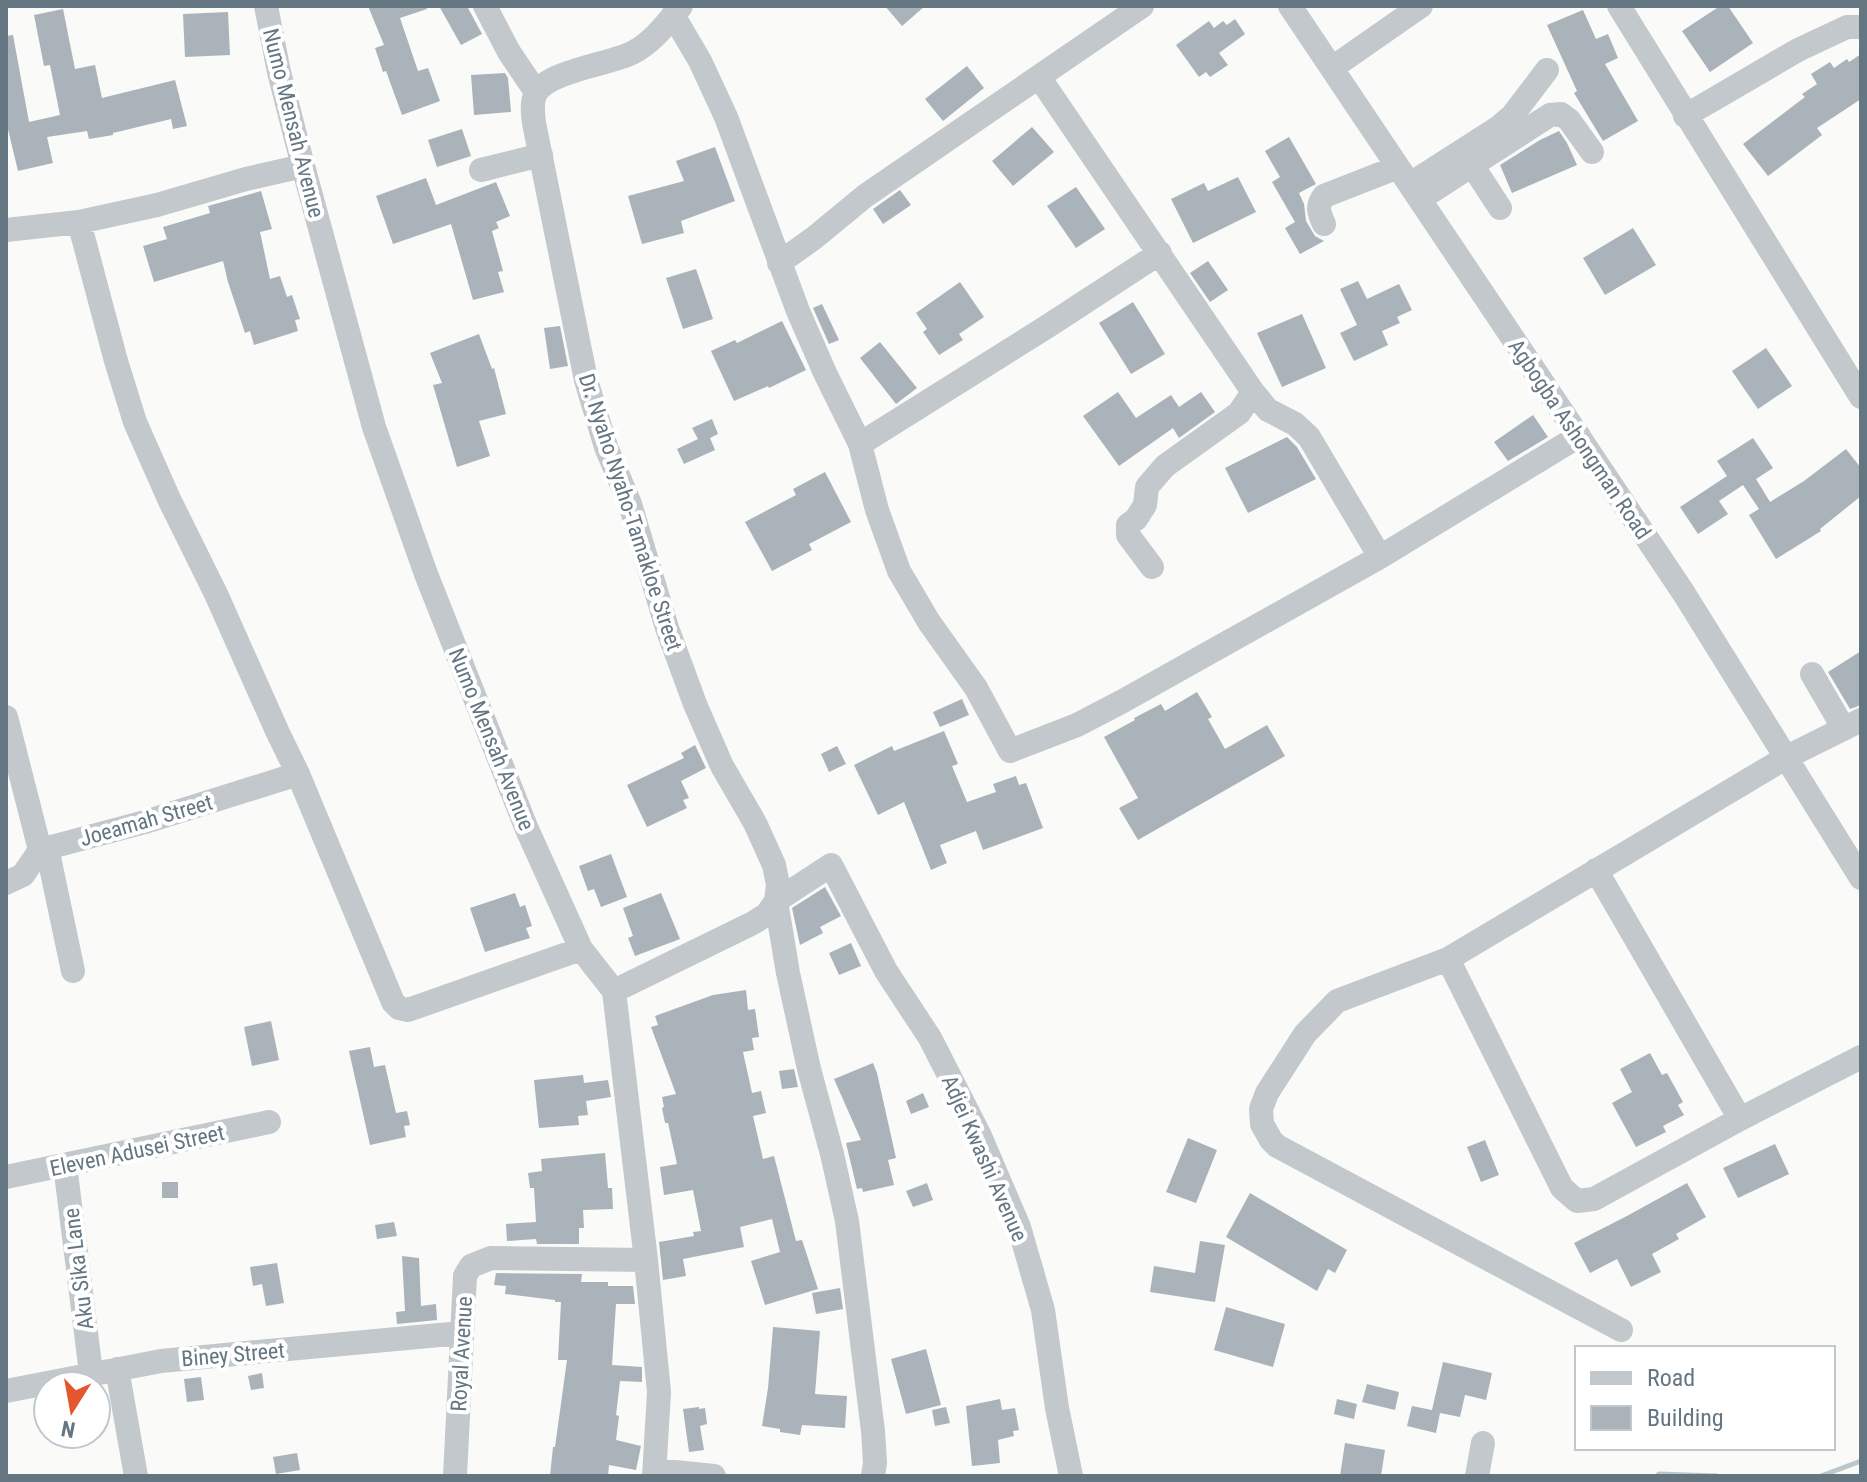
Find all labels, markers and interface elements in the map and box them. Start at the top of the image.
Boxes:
street label: Numo Mensah Avenue [258,26,329,220]
street label: Agbogba Ashongman Road [1503,335,1656,544]
street label: Dr. Nyaho Nyaho-Tamakloe Street [574,370,687,654]
street label: Numo Mensah Avenue [444,645,539,834]
street label: Joeamah Street [77,790,215,851]
street label: Adjei Kwashi Avenue [937,1071,1032,1245]
street label: Eleven Adusei Street [48,1120,227,1181]
street label: Aku Sika Lane [59,1207,98,1331]
street label: Royal Avenue [446,1296,477,1412]
street label: Biney Street [180,1338,286,1371]
legend [1575,1346,1835,1450]
text: Road [1647,1364,1695,1392]
north arrow [32,1370,112,1450]
text: Building [1647,1404,1724,1432]
text: N [59,1416,77,1443]

